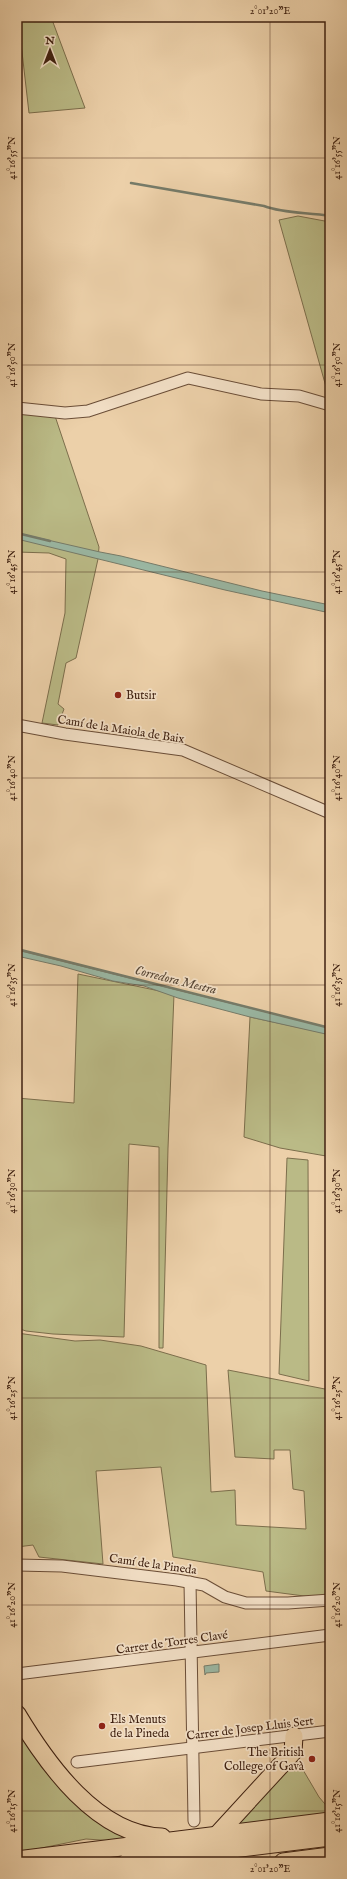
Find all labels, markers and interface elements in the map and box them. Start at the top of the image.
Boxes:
text: 2°01'20"E [250,5,290,18]
north arrow [30,30,70,70]
text: N [44,34,55,48]
text: 41°16'55"N [6,136,19,180]
text: 41°16'55"N [331,136,344,180]
text: 41°16'50"N [6,342,19,387]
text: 41°16'50"N [331,342,344,387]
text: 41°16'45"N [6,549,19,594]
text: 41°16'45"N [331,549,344,594]
place label: Butsir [126,688,157,703]
marker: Butsir [113,690,123,700]
street label: Camí de la Maiola de Baix [56,712,186,747]
text: 41°16'40"N [6,755,19,801]
text: 41°16'40"N [331,755,344,801]
water label: Corredora Mestra [133,962,218,999]
text: 41°16'35"N [6,963,19,1007]
text: 41°16'35"N [331,963,344,1007]
text: 41°16'30"N [6,1168,19,1213]
text: 41°16'30"N [331,1168,344,1213]
text: 41°16'25"N [6,1375,19,1420]
text: 41°16'25"N [331,1375,344,1420]
street label: Camí de la Pineda [108,1551,198,1578]
text: 41°16'20"N [6,1582,19,1628]
text: 41°16'20"N [331,1582,344,1628]
street label: Carrer de Torres Clavé [115,1627,229,1658]
place label: Els Menuts de la Pineda [110,1712,170,1741]
street label: Carrer de Josep Lluis Sert [186,1713,314,1745]
marker: Els Menuts de la Pineda [97,1721,107,1731]
place label: The British College of Gavà [224,1745,305,1774]
marker: The British College of Gavà [307,1754,317,1764]
text: 41°16'15"N [6,1789,19,1833]
text: 41°16'15"N [331,1789,344,1833]
text: 2°01'20"E [250,1863,290,1876]

